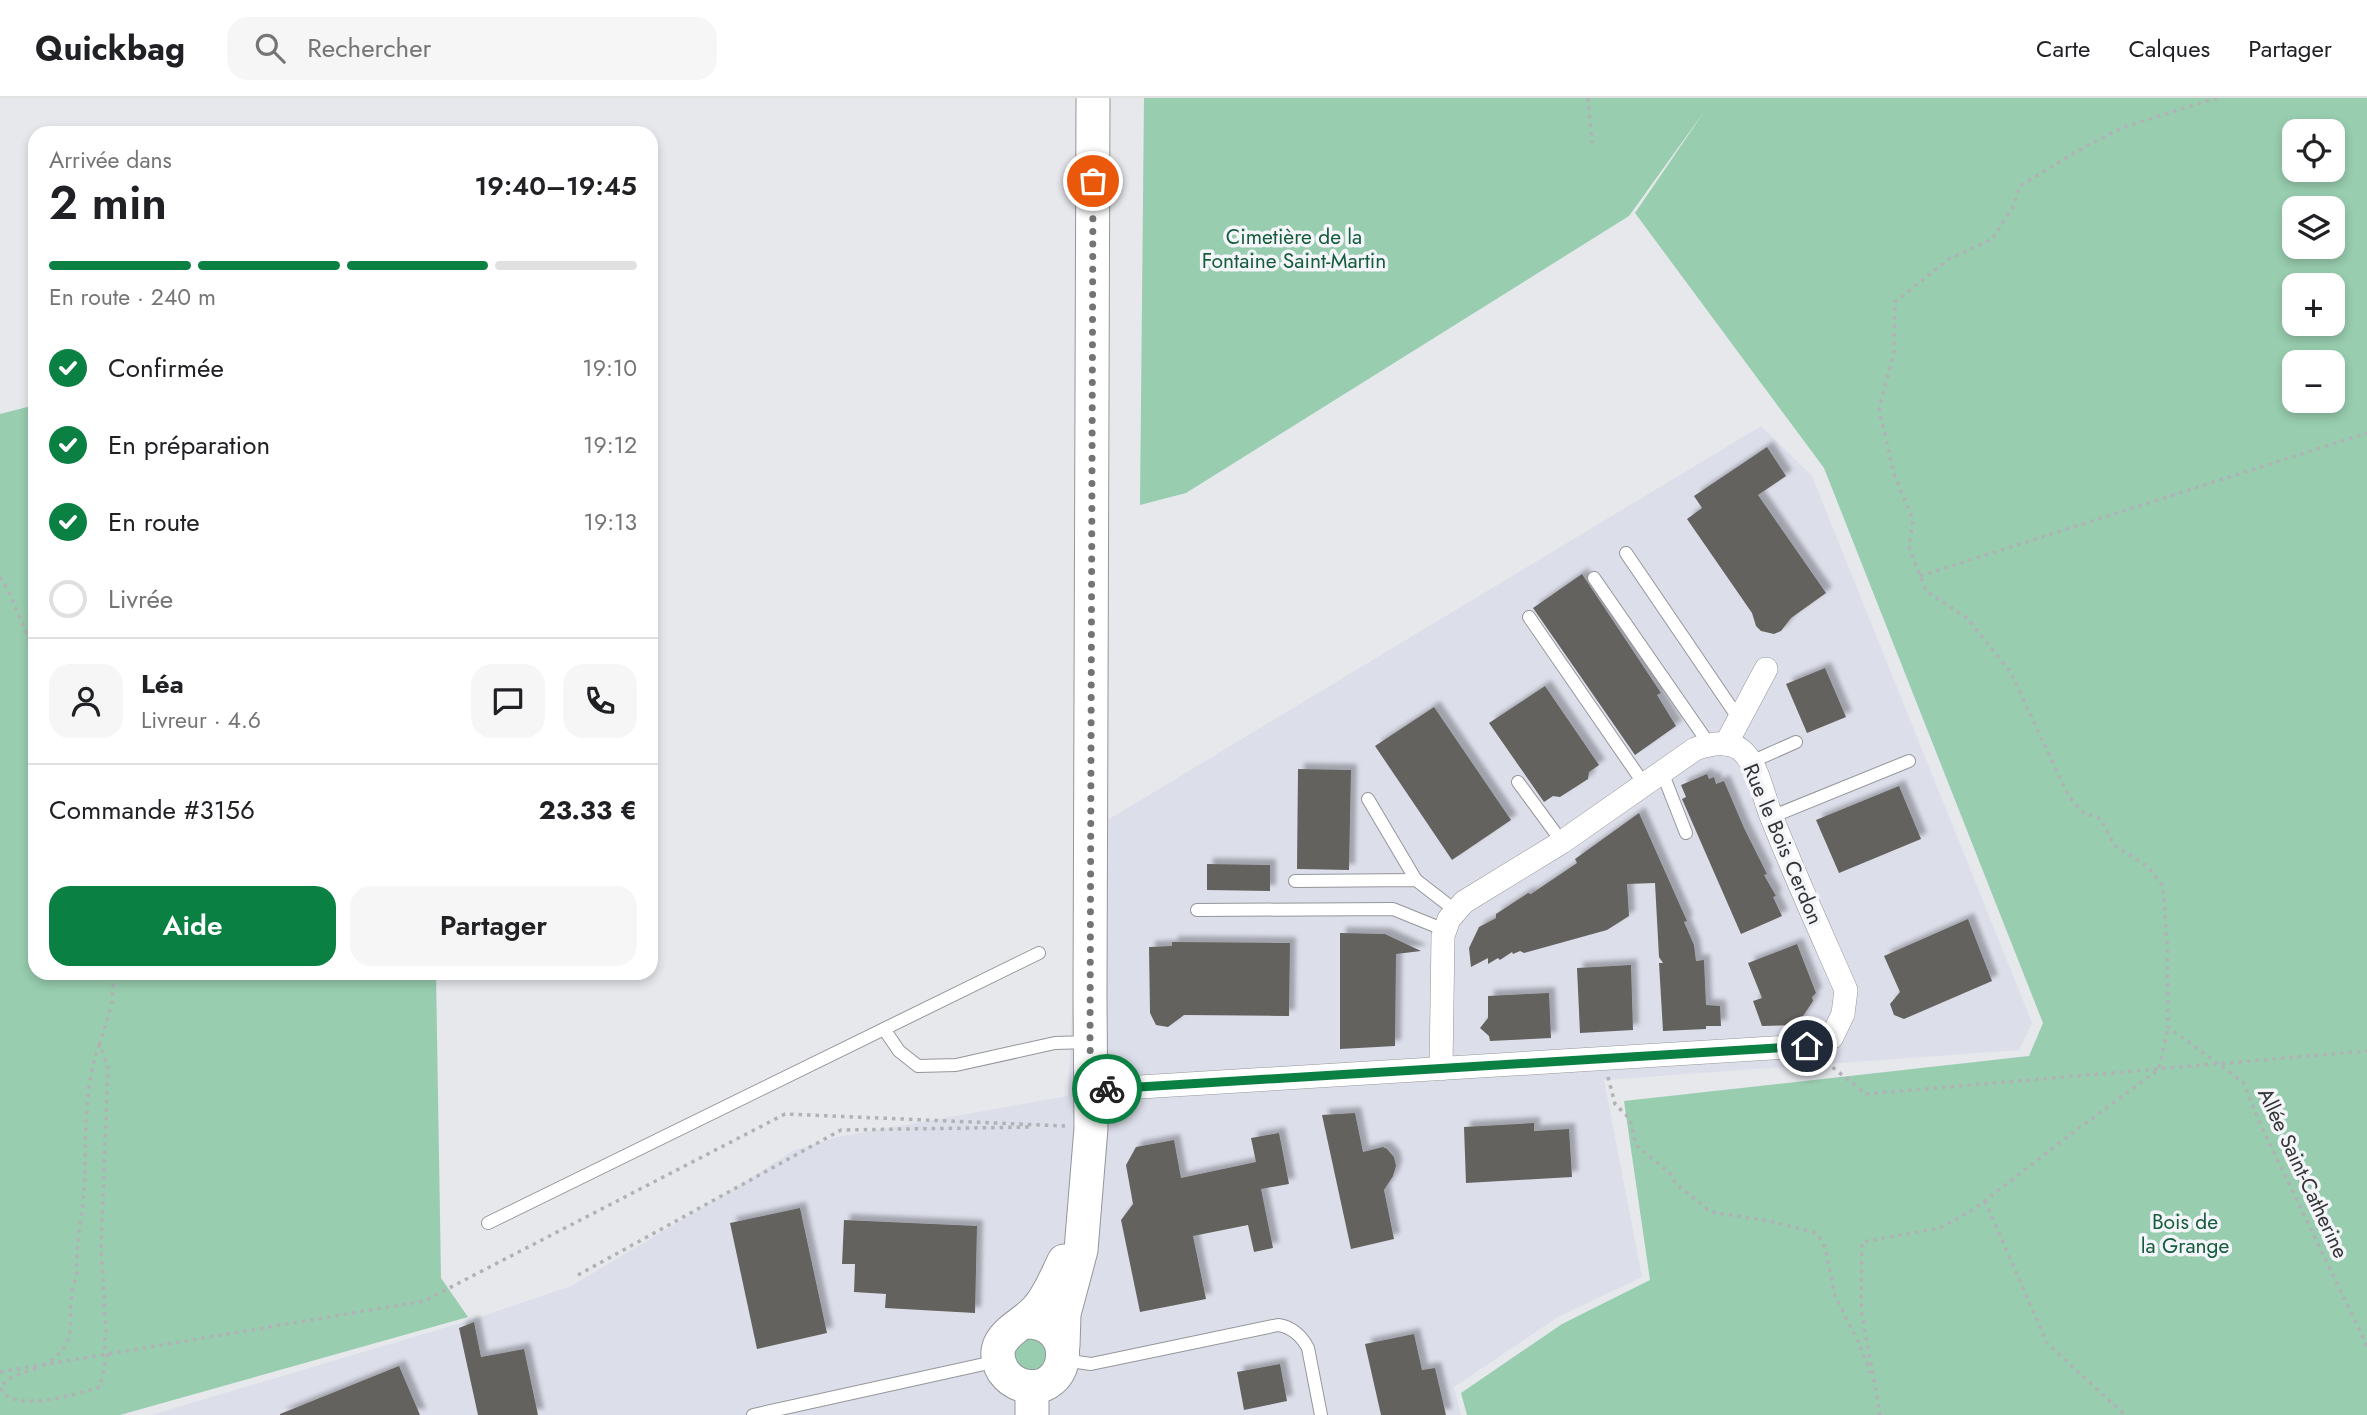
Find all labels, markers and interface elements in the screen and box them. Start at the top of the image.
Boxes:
search box [227,17,717,80]
text: Quickbag [35,25,185,72]
icon: search [251,29,289,67]
text: Rechercher [307,29,432,67]
text: Carte [2036,31,2090,66]
text: Calques [2128,31,2210,66]
text: Partager [2248,31,2332,66]
map controls [2282,119,2345,413]
button: locate [2282,119,2345,182]
text: Arrivée dans [49,143,172,177]
pin [1063,151,1123,211]
icon: bag [1074,162,1112,200]
text: 19:40–19:45 [475,167,637,205]
text: 2 min [49,170,167,236]
button: layers [2282,196,2345,259]
park label: Cimetière de la Fontaine Saint-Martin [1202,222,1386,276]
button: + [2282,273,2345,336]
text: En route · 240 m [49,280,216,314]
icon: check [49,349,87,387]
text: Confirmée [108,349,224,387]
button: − [2282,350,2345,413]
text: 19:10 [582,351,637,385]
icon: check [49,426,87,464]
text: En préparation [108,426,270,464]
text: 19:12 [583,428,637,462]
icon: check [49,503,87,541]
text: En route [108,503,200,541]
text: 19:13 [584,505,637,539]
text: Livrée [108,580,173,618]
button: person [49,664,123,738]
button: chat [471,664,545,738]
button: phone [563,664,637,738]
text: Léa [141,665,184,703]
text: Livreur · 4.6 [141,703,261,737]
street label: Rue le Bois Cerdon [1736,759,1830,929]
text: Commande #3156 [49,791,255,829]
text: 23.33 € [539,791,637,829]
button: Aide [49,886,336,966]
button: Partager [350,886,637,966]
pin [1777,1016,1837,1076]
icon: home [1788,1027,1826,1065]
courier [1072,1054,1142,1124]
icon: bike [1088,1070,1126,1108]
street label: Allée Saint-Catherine [2250,1083,2356,1263]
park label: Bois de la Grange [2141,1207,2229,1261]

